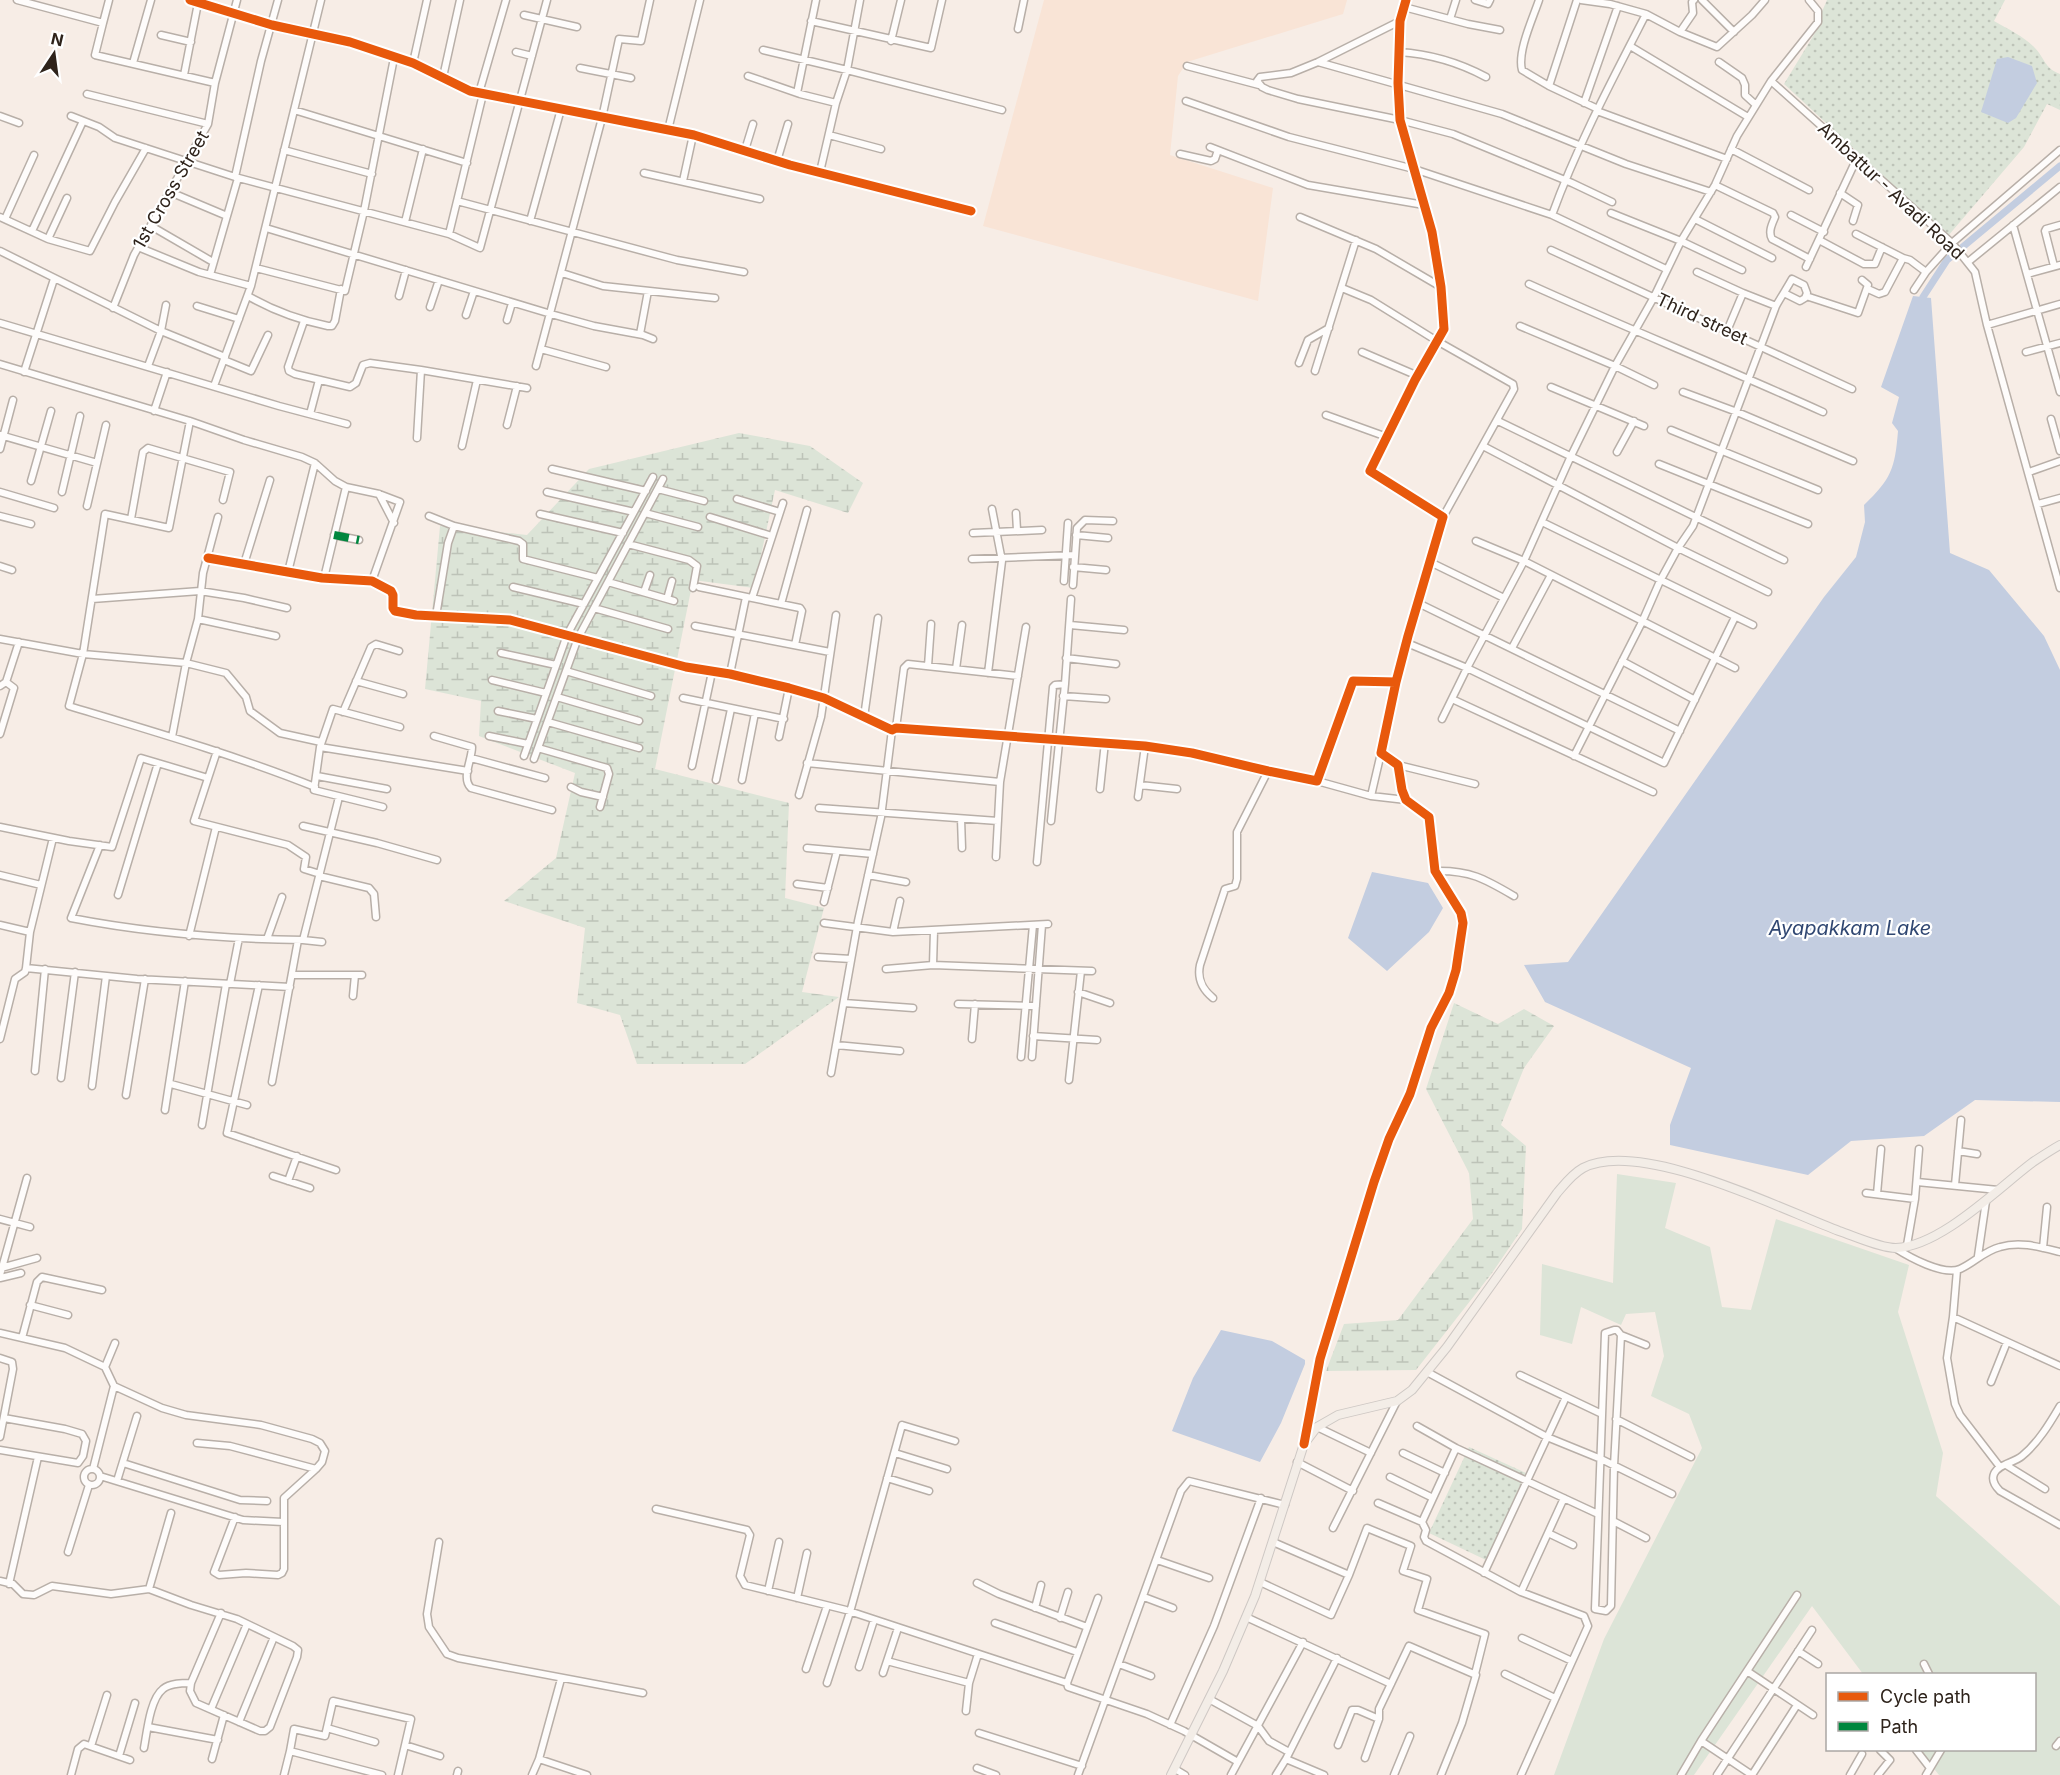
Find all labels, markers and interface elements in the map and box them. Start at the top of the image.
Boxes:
north arrow [24,24,84,84]
text: N [49,28,66,51]
street label: Ambattur - Avadi Road [1814,118,1969,264]
street label: 1st Cross Street [128,127,213,253]
street label: Third street [1653,288,1751,349]
water label: Ayapakkam Lake [1768,916,1931,940]
legend [1826,1673,2036,1751]
text: Cycle path [1880,1686,1971,1707]
text: Path [1880,1716,1918,1737]

